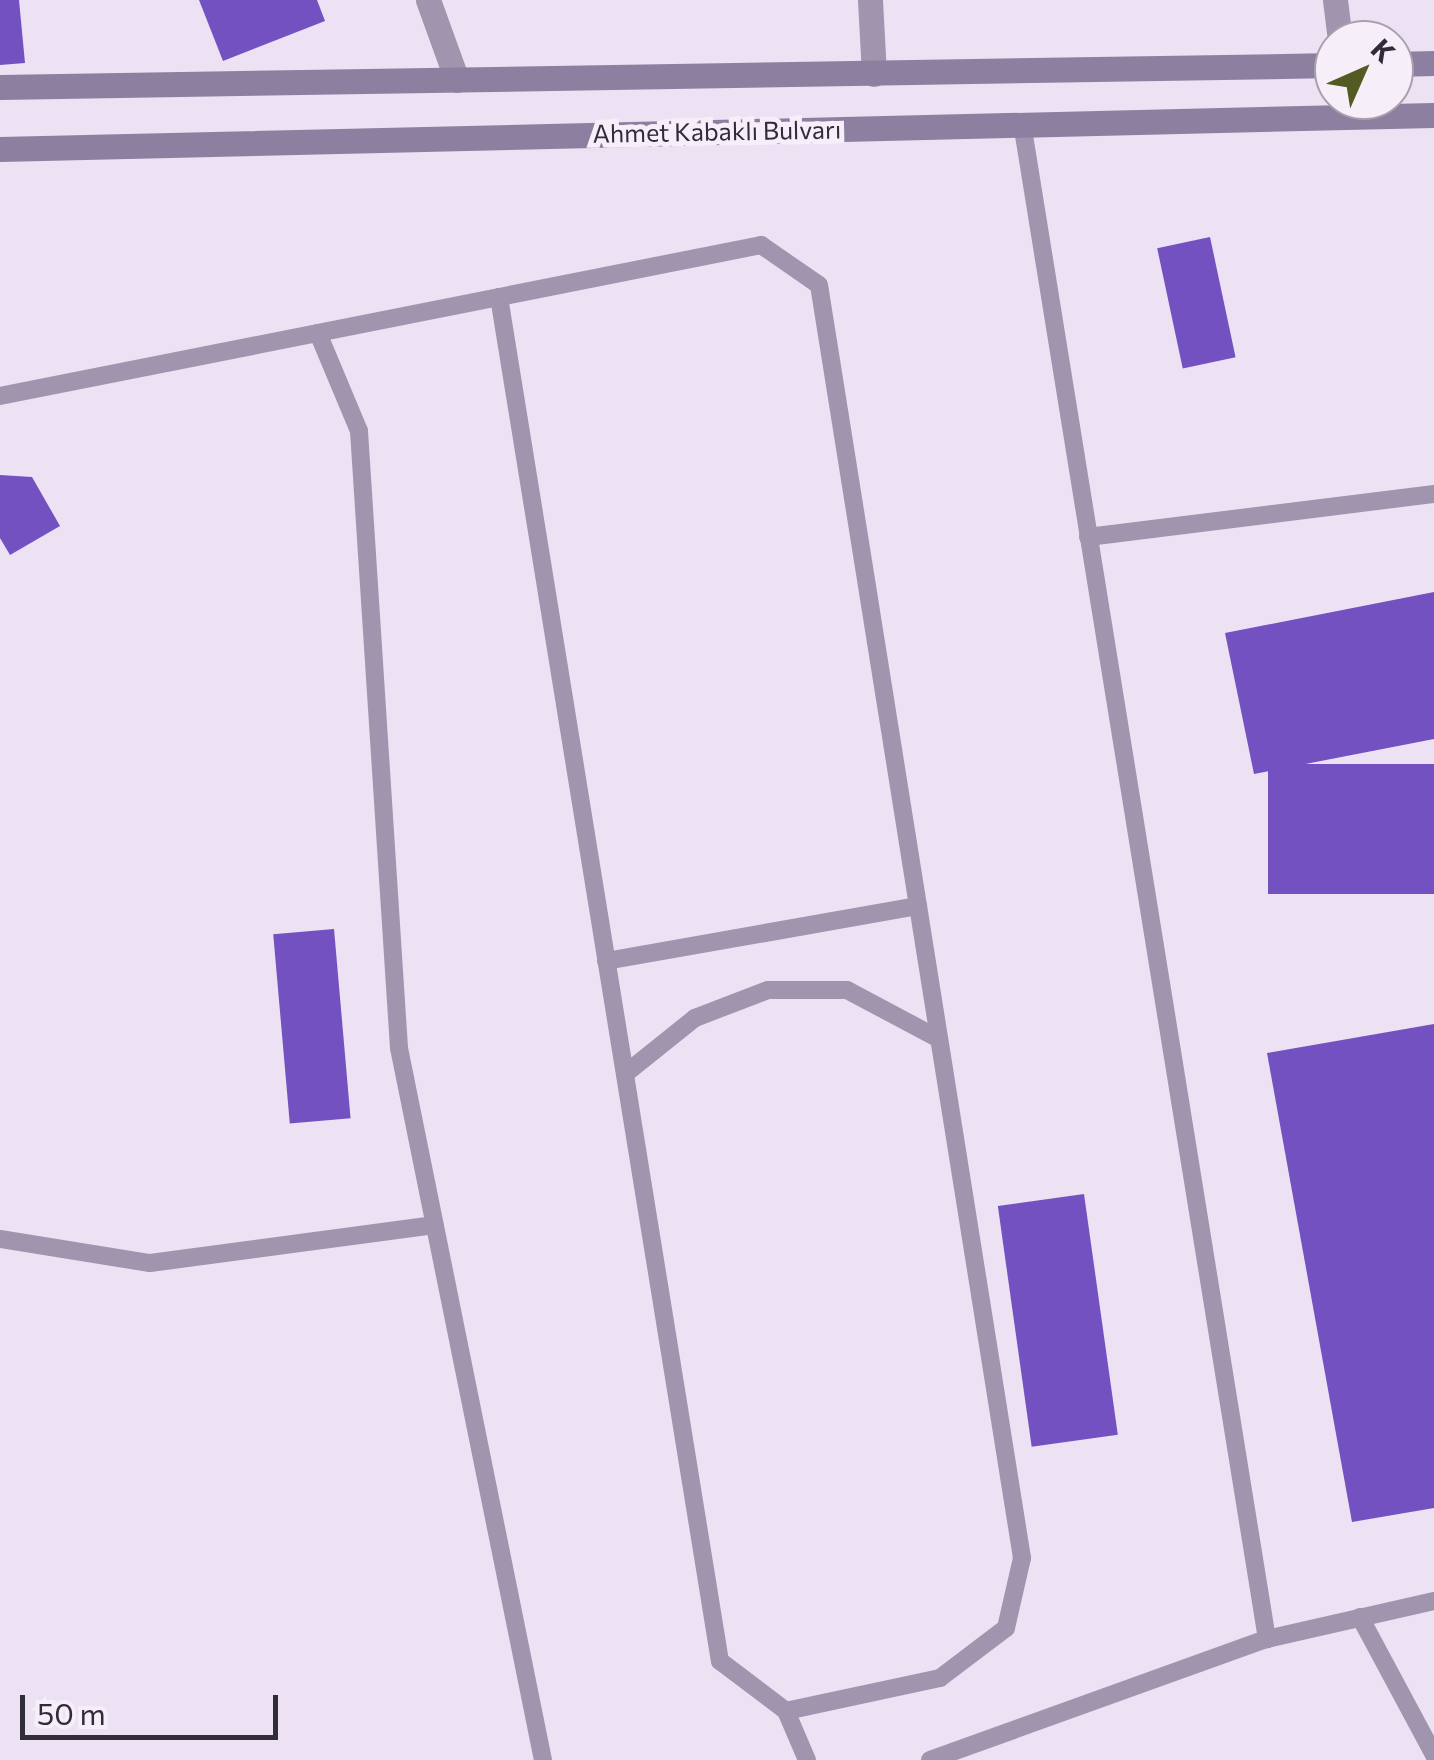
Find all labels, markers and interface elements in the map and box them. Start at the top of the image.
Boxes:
north arrow [1314,20,1414,120]
text: K [1365,31,1403,69]
street label: Ahmet Kabaklı Bulvarı [592,114,842,148]
scale bar [25,1675,282,1737]
text: 50 m [37,1694,106,1731]

